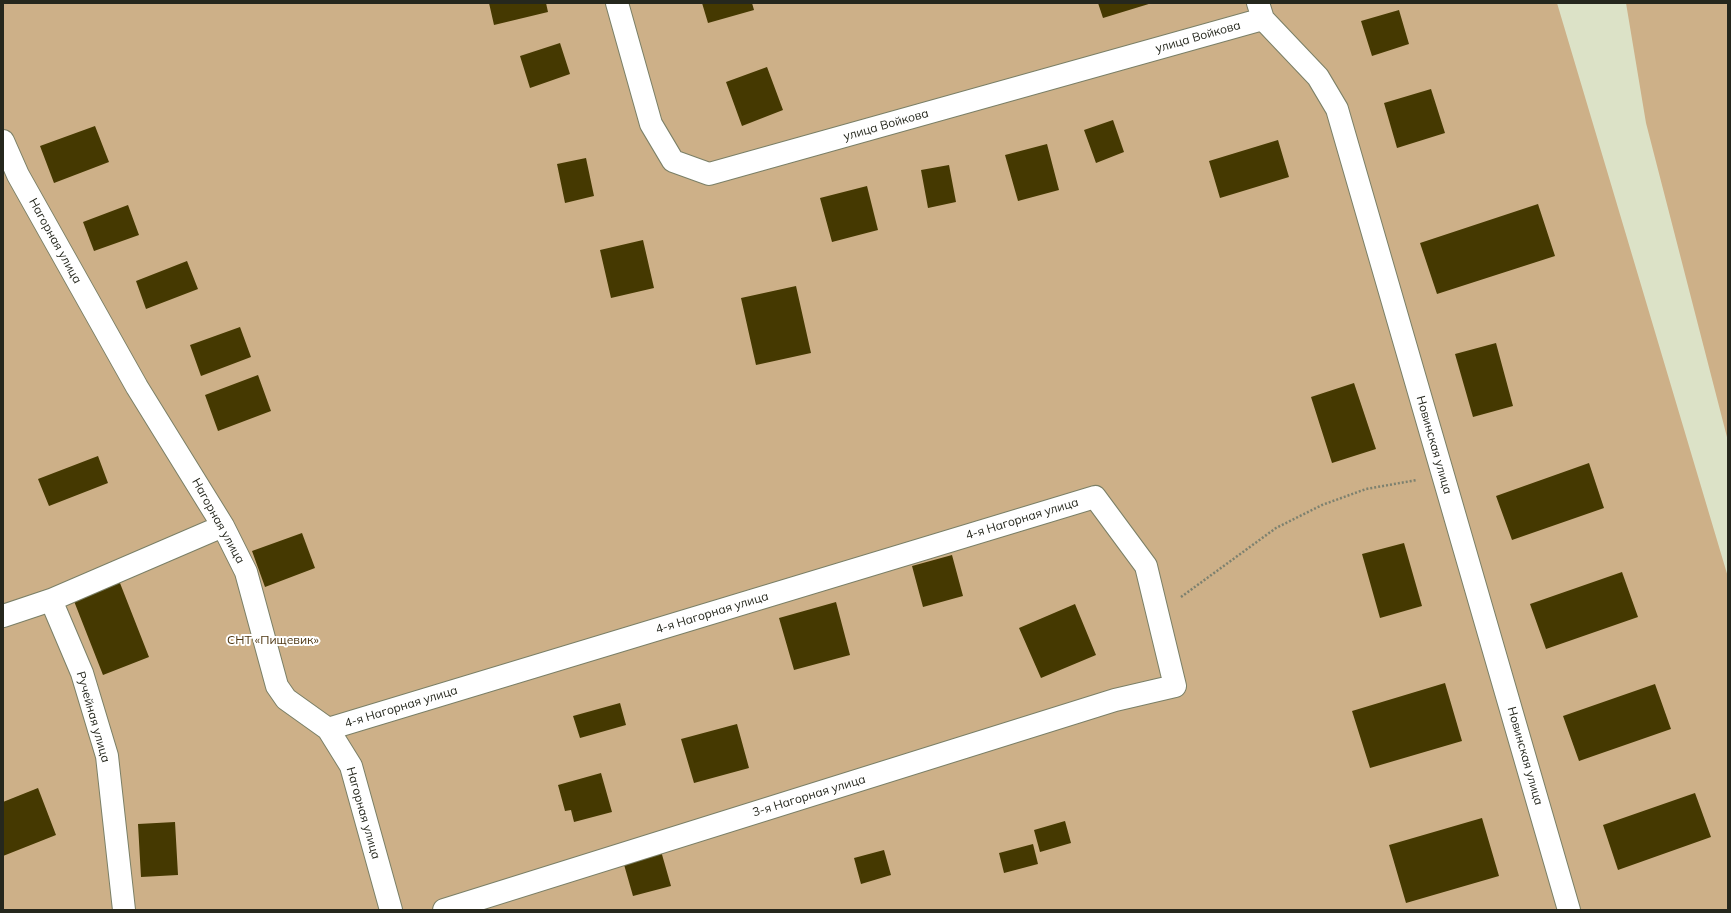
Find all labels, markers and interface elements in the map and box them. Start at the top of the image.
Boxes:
street label: улица Войкова [1154,18,1242,56]
street label: улица Войкова [842,106,930,144]
street label: Нагорная улица [26,196,84,286]
street label: Новинская улица [1413,394,1455,496]
street label: Нагорная улица [189,476,247,566]
street label: 4-я Нагорная улица [964,495,1080,543]
street label: 4-я Нагорная улица [654,589,770,637]
park label: СНТ «Пищевик» [227,633,319,647]
street label: Ручейная улица [73,670,113,764]
street label: 4-я Нагорная улица [343,683,459,731]
street label: Новинская улица [1504,705,1546,807]
street label: Нагорная улица [343,765,383,861]
street label: 3-я Нагорная улица [751,772,867,820]

